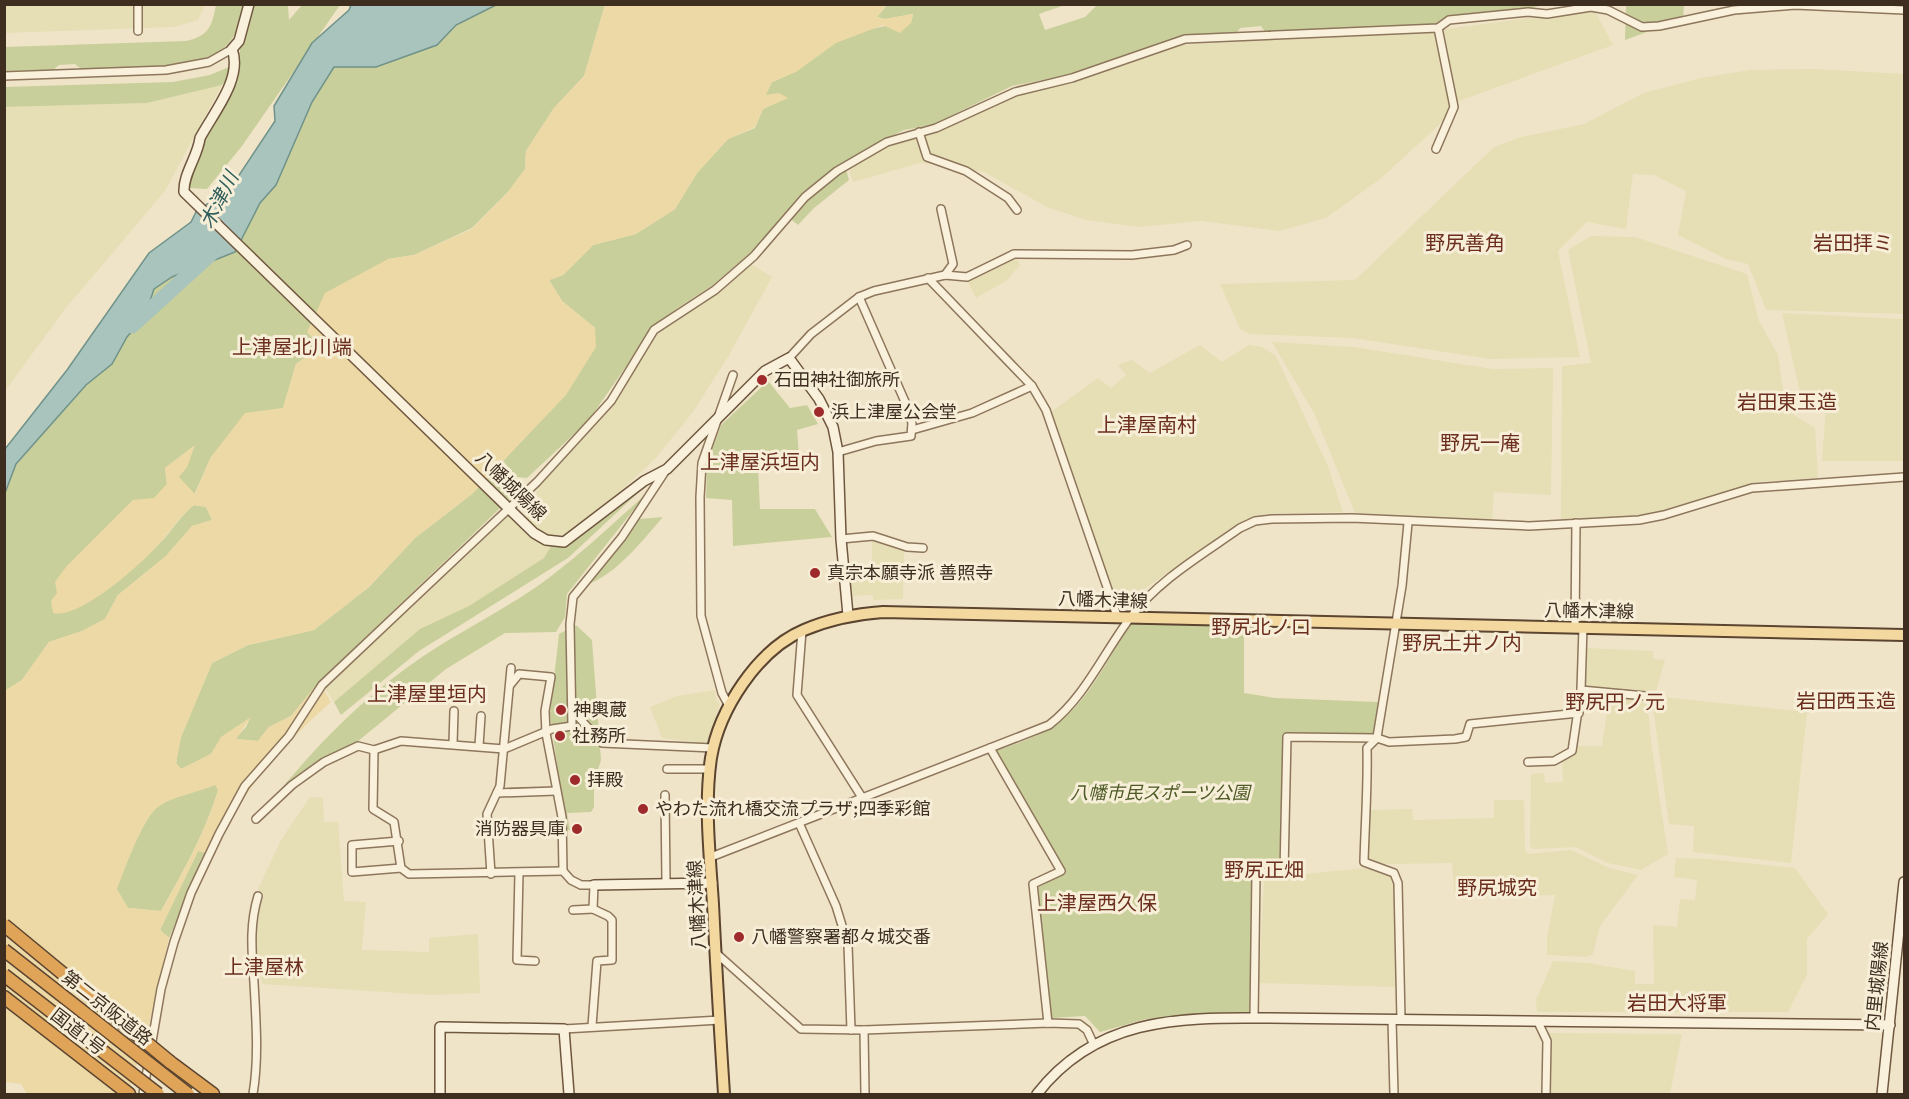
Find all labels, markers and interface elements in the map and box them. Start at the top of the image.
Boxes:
water label: 木津川 [193,165,246,233]
district label: 野尻善角 [1425,229,1505,257]
district label: 岩田拝ミ [1813,229,1893,257]
district label: 上津屋北川端 [232,333,352,361]
place label: 石田神社御旅所 [774,367,900,392]
marker: 石田神社御旅所 [755,373,769,387]
district label: 岩田東玉造 [1737,388,1837,416]
place label: 浜上津屋公会堂 [831,399,957,424]
marker: 浜上津屋公会堂 [812,405,826,419]
district label: 上津屋南村 [1097,411,1197,439]
district label: 野尻一庵 [1440,429,1520,457]
street label: 八幡城陽線 [470,445,552,526]
district label: 上津屋浜垣内 [700,448,820,476]
place label: 真宗本願寺派 善照寺 [827,560,993,585]
marker: 真宗本願寺派 善照寺 [808,566,822,580]
street label: 八幡木津線 [1058,585,1148,614]
street label: 八幡木津線 [1544,597,1634,624]
district label: 野尻北ノ口 [1211,613,1311,641]
district label: 野尻土井ノ内 [1402,629,1522,657]
district label: 上津屋里垣内 [367,680,487,708]
district label: 岩田西玉造 [1796,687,1896,715]
district label: 野尻円ノ元 [1565,688,1665,716]
place label: 神輿蔵 [573,697,627,722]
marker: 神輿蔵 [554,703,568,717]
place label: 社務所 [572,723,626,748]
marker: 社務所 [553,729,567,743]
place label: 拝殿 [587,767,623,792]
marker: 拝殿 [568,773,582,787]
park label: 八幡市民スポーツ公園 [1070,780,1253,805]
place label: やわた流れ橋交流プラザ;四季彩館 [655,796,930,821]
marker: やわた流れ橋交流プラザ;四季彩館 [636,802,650,816]
place label: 消防器具庫 [475,816,565,841]
marker: 消防器具庫 [570,822,584,836]
district label: 野尻正畑 [1224,856,1304,884]
street label: 八幡木津線 [682,859,711,951]
district label: 野尻城究 [1457,874,1537,902]
district label: 上津屋西久保 [1037,889,1157,917]
place label: 八幡警察署都々城交番 [751,924,931,949]
marker: 八幡警察署都々城交番 [732,930,746,944]
street label: 内里城陽線 [1859,940,1894,1032]
district label: 上津屋林 [224,953,304,981]
street label: 第二京阪道路 [57,965,158,1051]
district label: 岩田大将軍 [1627,989,1727,1017]
street label: 国道1号 [46,1002,111,1061]

